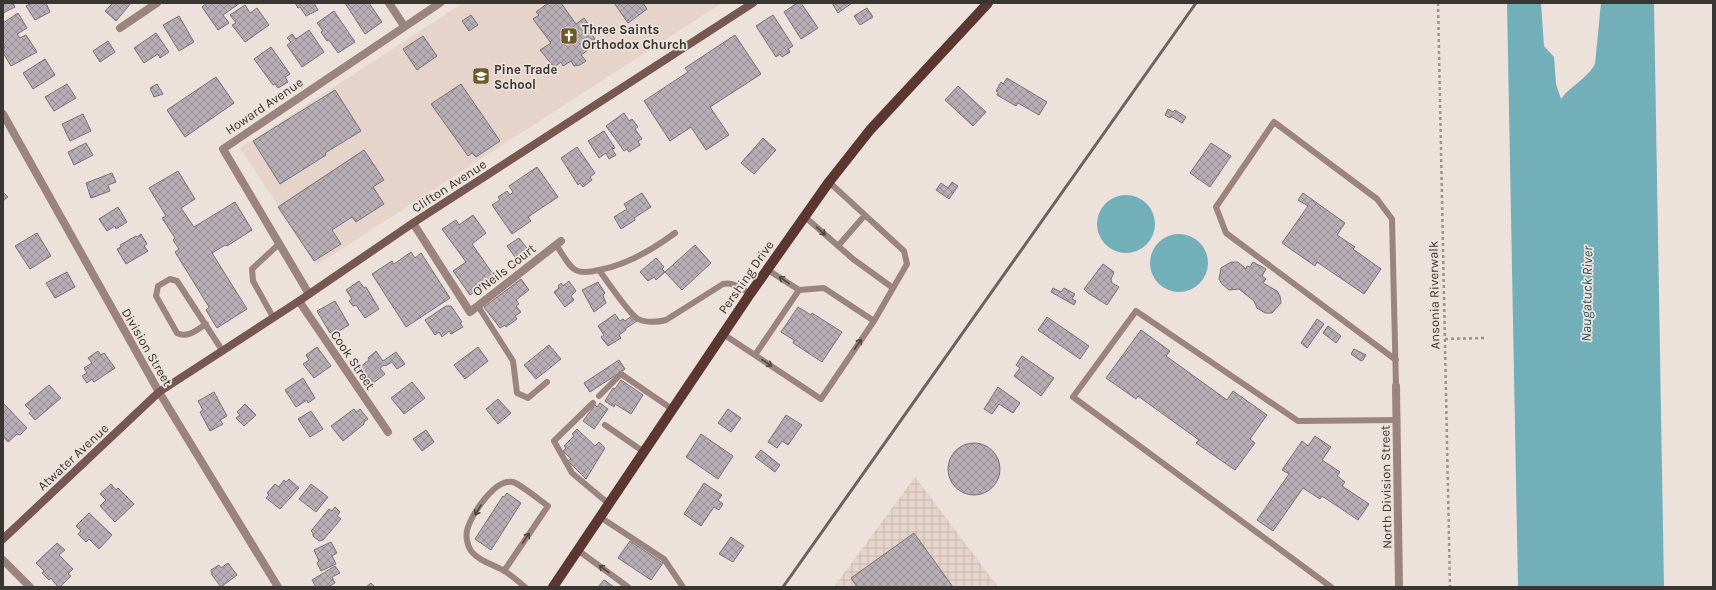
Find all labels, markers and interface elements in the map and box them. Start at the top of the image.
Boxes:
place label: Three Saints Orthodox Church [582,22,687,52]
church icon: Three Saints Orthodox Church [559,26,579,46]
place label: Pine Trade School [494,62,558,92]
school or university icon: Pine Trade School [471,66,491,86]
street label: Howard Avenue [222,74,306,138]
street label: Clifton Avenue [409,156,489,216]
one-way arrow [816,227,826,236]
street label: Pershing Drive [715,237,777,316]
street label: O'Neils Court [470,241,539,299]
street label: Ansonia Riverwalk [1426,241,1442,349]
water label: Naugatuck River [1578,245,1596,342]
one-way arrow [779,276,790,284]
street label: Division Street [119,305,175,389]
street label: Cook Street [328,328,378,393]
one-way arrow [854,339,862,350]
one-way arrow [761,359,772,367]
street label: Atwater Avenue [35,420,112,494]
street label: North Division Street [1377,425,1395,549]
one-way arrow [474,504,482,515]
one-way arrow [522,533,530,544]
one-way arrow [598,565,609,573]

